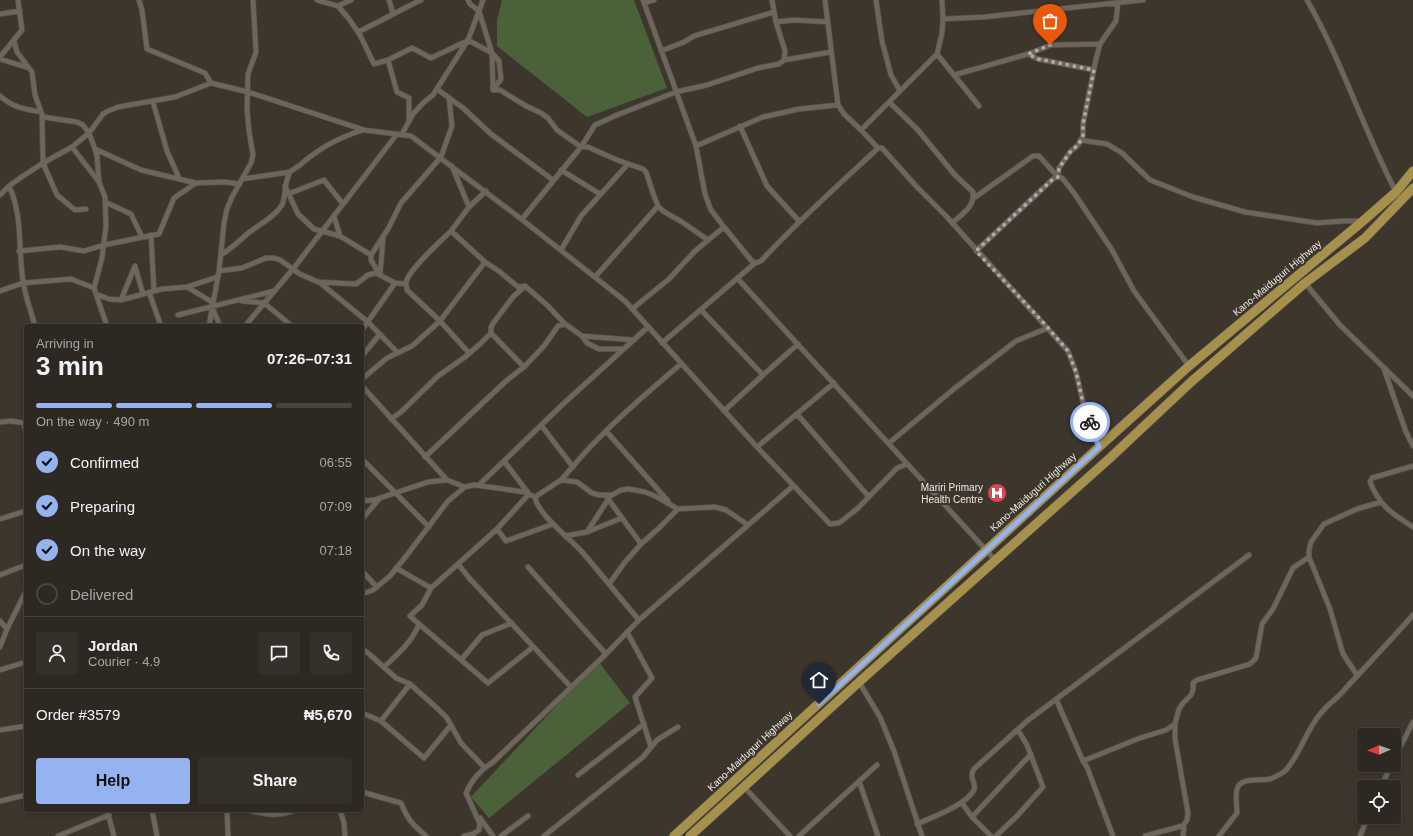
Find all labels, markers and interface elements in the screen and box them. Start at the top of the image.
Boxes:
pin [1033,4,1067,45]
icon: bag [1039,10,1061,32]
street label: Kano-Maiduguri Highway [1231,238,1323,318]
text: Arriving in [36,336,94,351]
text: 07:26–07:31 [267,350,352,367]
text: 3 min [36,351,104,381]
courier [1070,402,1110,442]
icon: bike [1079,411,1101,433]
text: On the way · 490 m [36,414,149,429]
icon: check [36,451,58,473]
street label: Kano-Maiduguri Highway [988,451,1078,533]
text: Confirmed [70,454,139,471]
text: 06:55 [319,455,352,470]
place label: Mariri Primary Health Centre [921,482,983,505]
hospital icon: Mariri Primary Health Centre [986,482,1008,504]
icon: check [36,495,58,517]
text: Preparing [70,498,135,515]
text: 07:09 [319,499,352,514]
icon: check [36,539,58,561]
text: On the way [70,542,146,559]
text: 07:18 [319,543,352,558]
text: Delivered [70,586,133,603]
button: person [36,632,78,674]
button: chat [258,632,300,674]
button: phone [310,632,352,674]
text: Jordan [88,637,138,654]
text: Courier · 4.9 [88,654,160,669]
pin [802,663,836,704]
icon: home [808,669,830,691]
text: Order #3579 [36,706,120,723]
text: ₦5,670 [304,706,352,723]
street label: Kano-Maiduguri Highway [705,709,795,793]
north arrow [1357,728,1401,772]
map controls [1357,728,1401,824]
button: Help [36,758,190,804]
button: Share [198,758,352,804]
button: locate [1357,780,1401,824]

